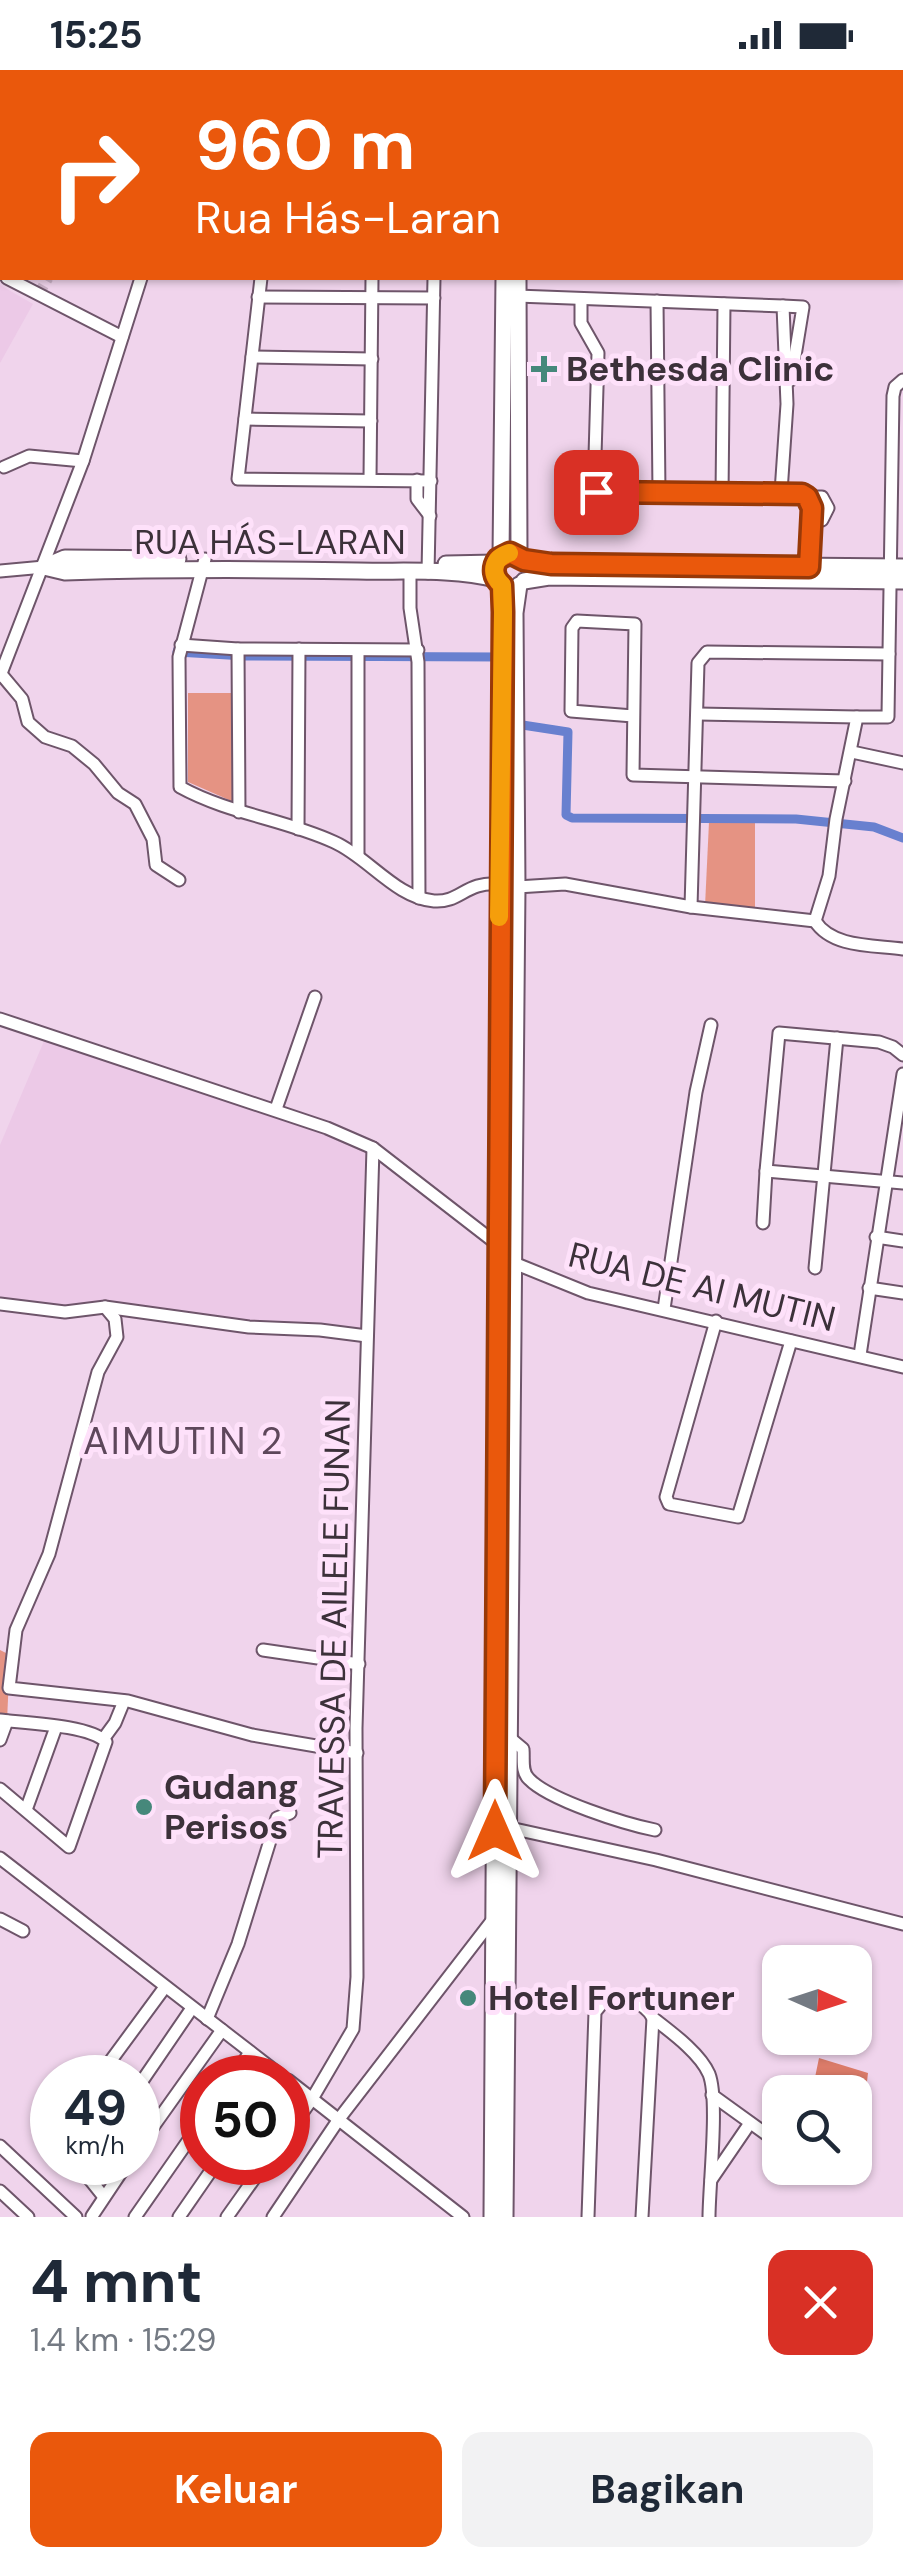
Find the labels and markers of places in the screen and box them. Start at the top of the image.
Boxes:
place label: Bethesda Clinic [566,346,835,392]
marker: Bethesda Clinic [531,356,557,382]
pin [554,450,639,535]
place label: Gudang Perisos [164,1764,299,1850]
marker: Gudang Perisos [133,1796,155,1818]
place label: Hotel Fortuner [488,1975,735,2021]
marker: Hotel Fortuner [457,1987,479,2009]

